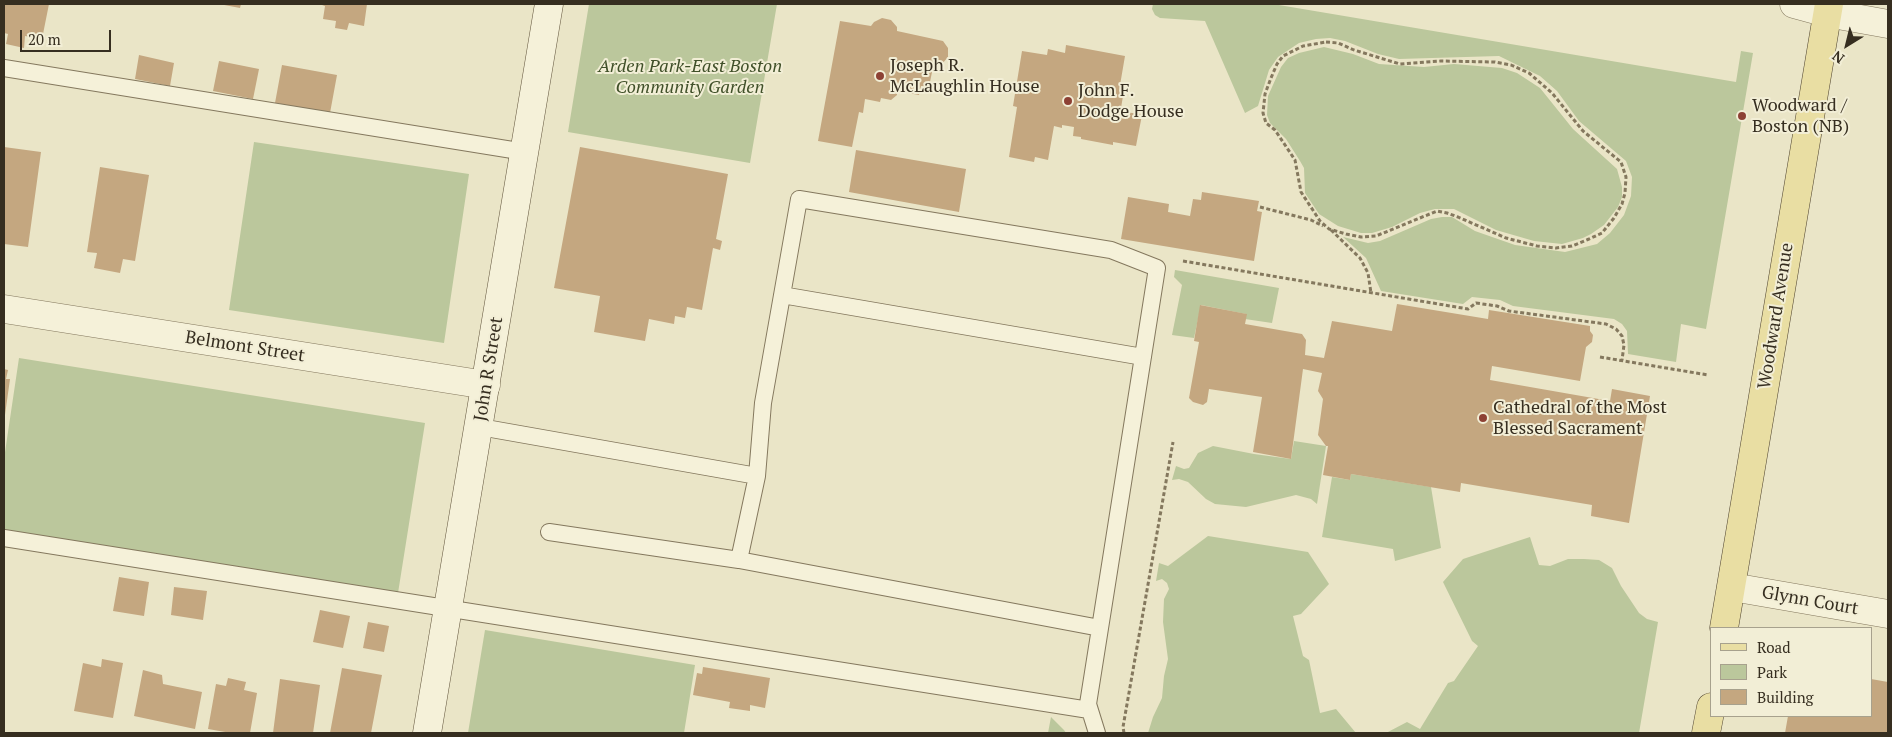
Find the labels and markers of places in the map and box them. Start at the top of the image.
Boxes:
place label: Joseph R. McLaughlin House [890,55,1039,98]
marker: Joseph R. McLaughlin House [874,70,886,82]
place label: John F. Dodge House [1078,80,1184,122]
marker: John F. Dodge House [1062,95,1074,107]
place label: Woodward / Boston (NB) [1752,95,1849,138]
marker: Woodward / Boston (NB) [1736,110,1748,122]
place label: Cathedral of the Most Blessed Sacrament [1493,397,1667,439]
marker: Cathedral of the Most Blessed Sacrament [1477,412,1489,424]

